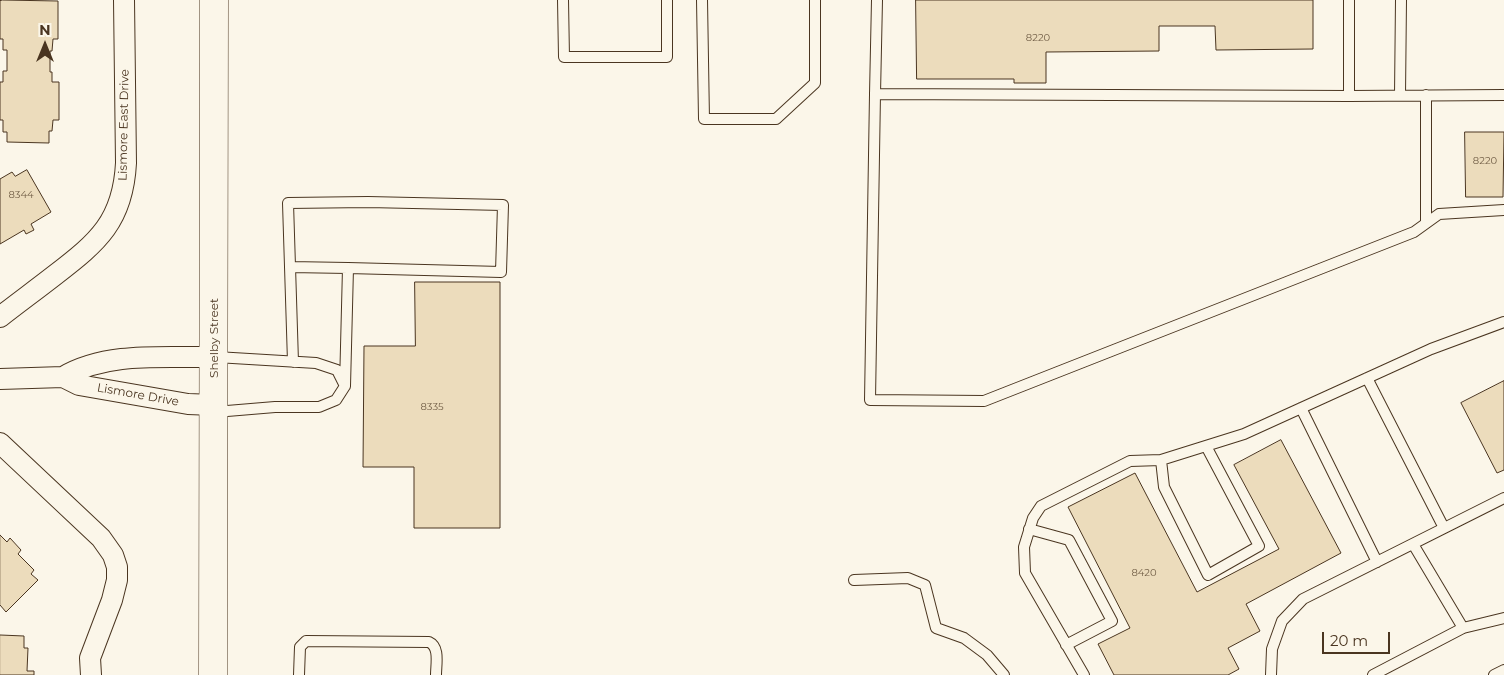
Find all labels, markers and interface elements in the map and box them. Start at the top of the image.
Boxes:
north arrow [20,20,70,70]
text: N [39,21,51,39]
house number: 8220 [1026,32,1050,44]
street label: Lismore East Drive [116,69,132,181]
house number: 8220 [1473,155,1497,167]
house number: 8344 [8,189,34,201]
street label: Shelby Street [207,298,221,378]
street label: Lismore Drive [96,381,180,409]
house number: 8335 [420,401,444,413]
house number: 8420 [1131,567,1157,579]
scale bar [1324,622,1392,654]
text: 20 m [1330,631,1368,650]

